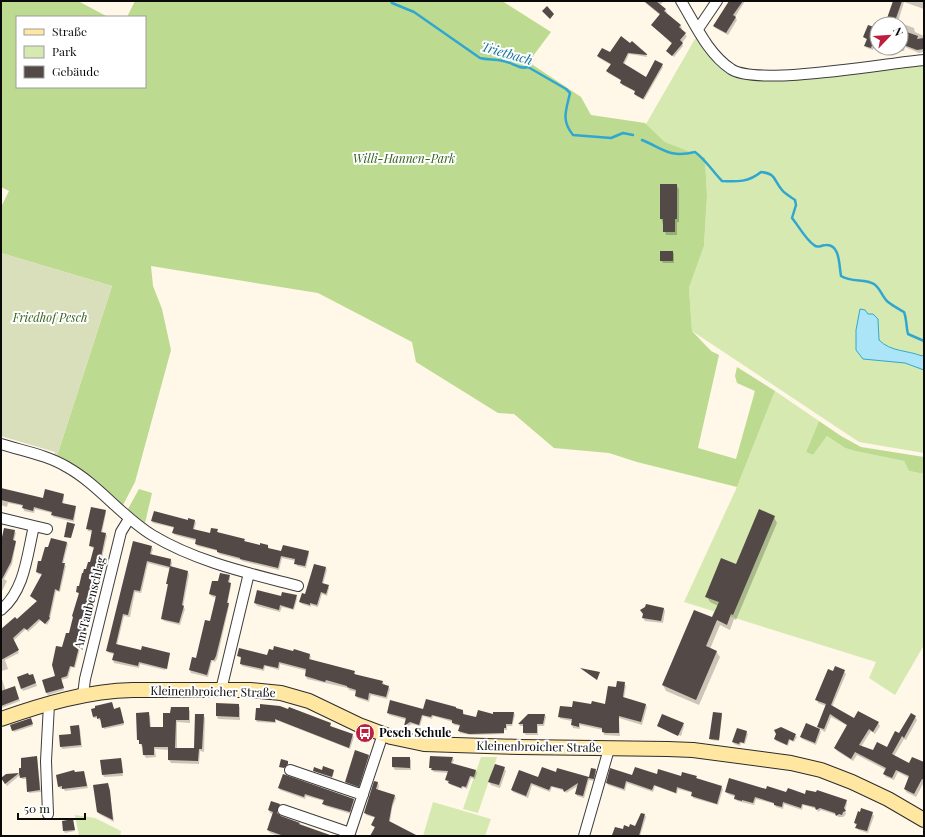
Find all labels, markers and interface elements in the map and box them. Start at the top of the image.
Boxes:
legend [16,16,146,88]
north arrow [869,16,909,56]
text: Straße [52,23,87,39]
text: N [890,25,907,38]
water label: Trietbach [480,37,535,68]
text: Park [52,43,77,59]
text: Gebäude [52,63,99,79]
park label: Willi-Hannen-Park [353,150,455,166]
park label: Friedhof Pesch [12,309,87,325]
street label: Am Taubenschlag [70,554,108,652]
street label: Kleinenbroicher Straße [150,682,276,700]
bus stop icon: Pesch Schule [354,722,376,744]
place label: Pesch Schule [379,724,451,740]
street label: Kleinenbroicher Straße [476,737,602,755]
scale bar [18,795,85,821]
text: 50 m [24,800,50,816]

